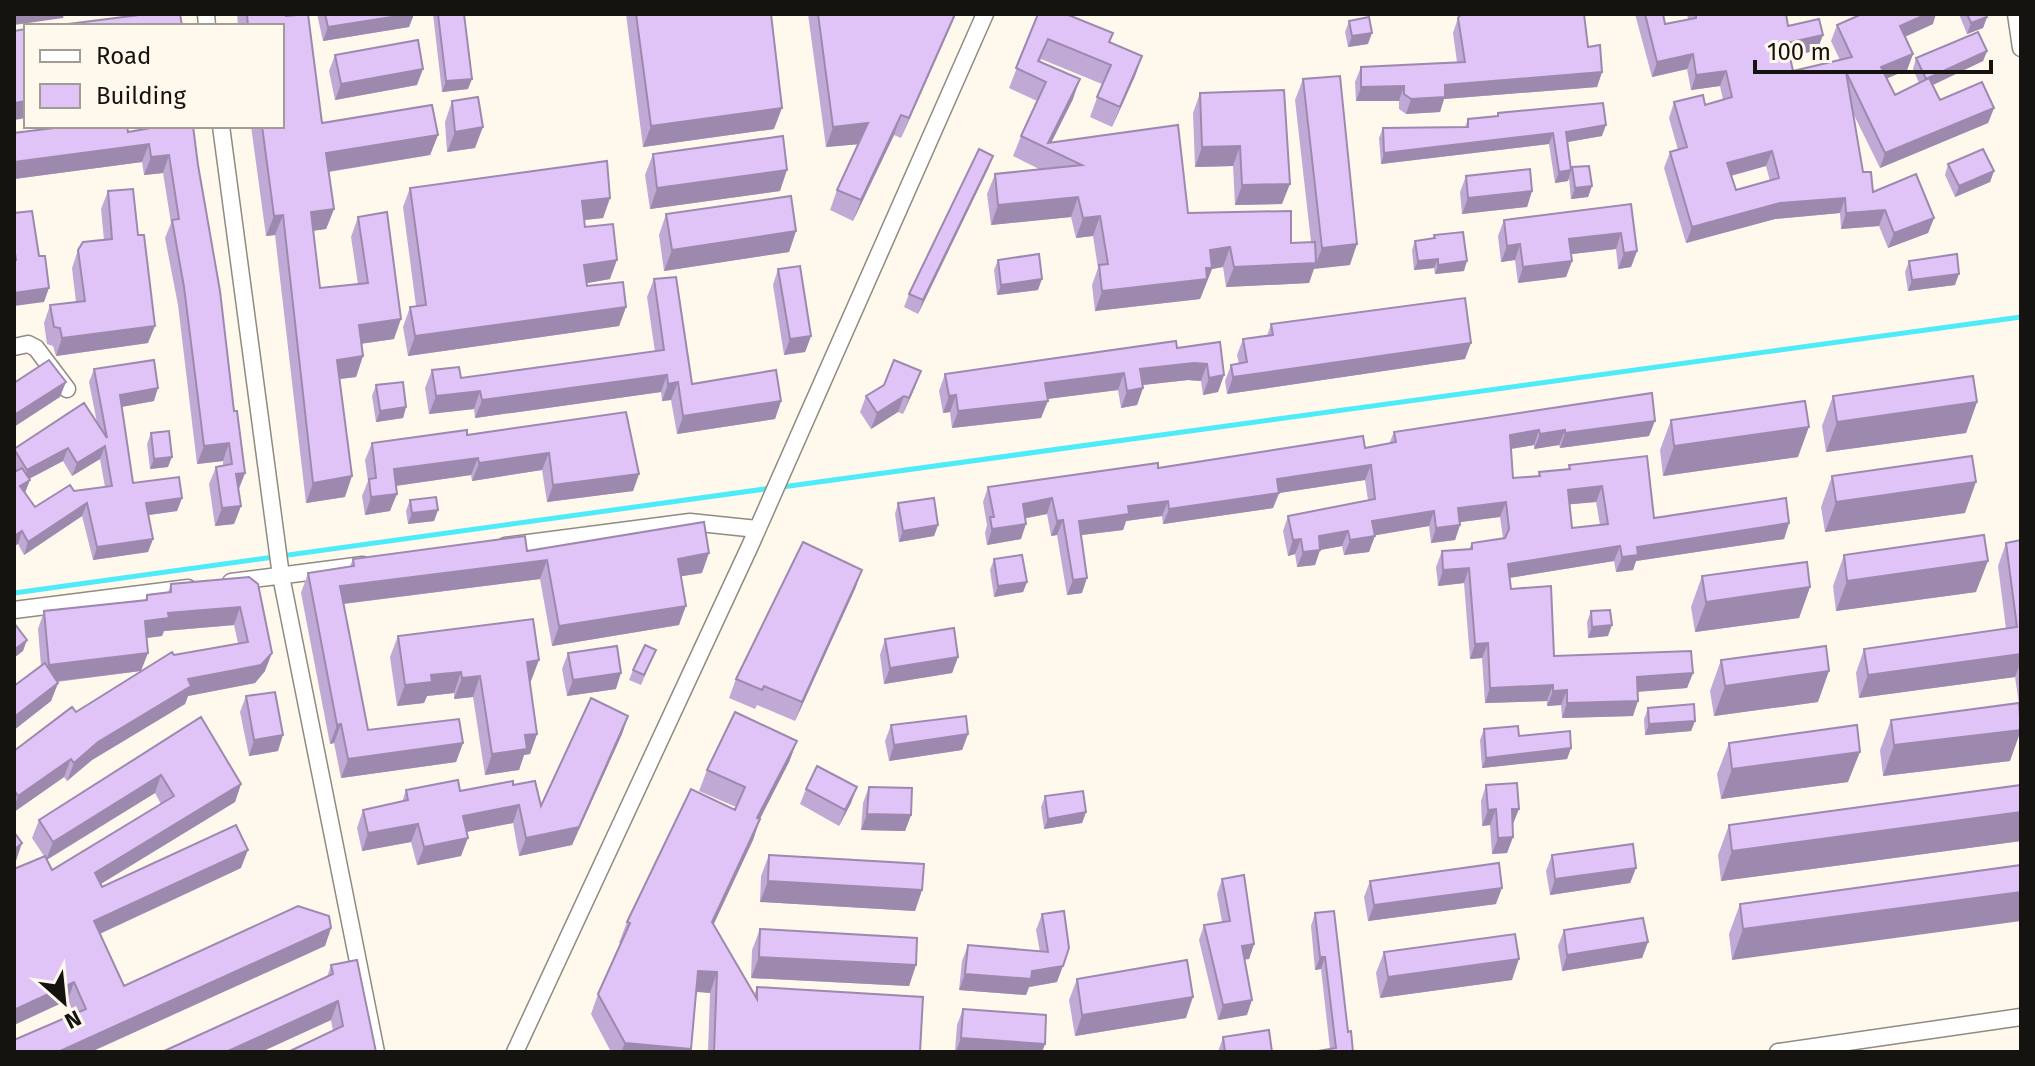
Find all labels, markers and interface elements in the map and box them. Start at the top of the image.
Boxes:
legend [24,24,284,128]
scale bar [1755,24,1991,74]
text: 100 m [1767,38,1831,66]
text: Road [96,42,151,70]
text: Building [96,82,186,110]
north arrow [24,962,104,1042]
text: N [60,1004,85,1035]

